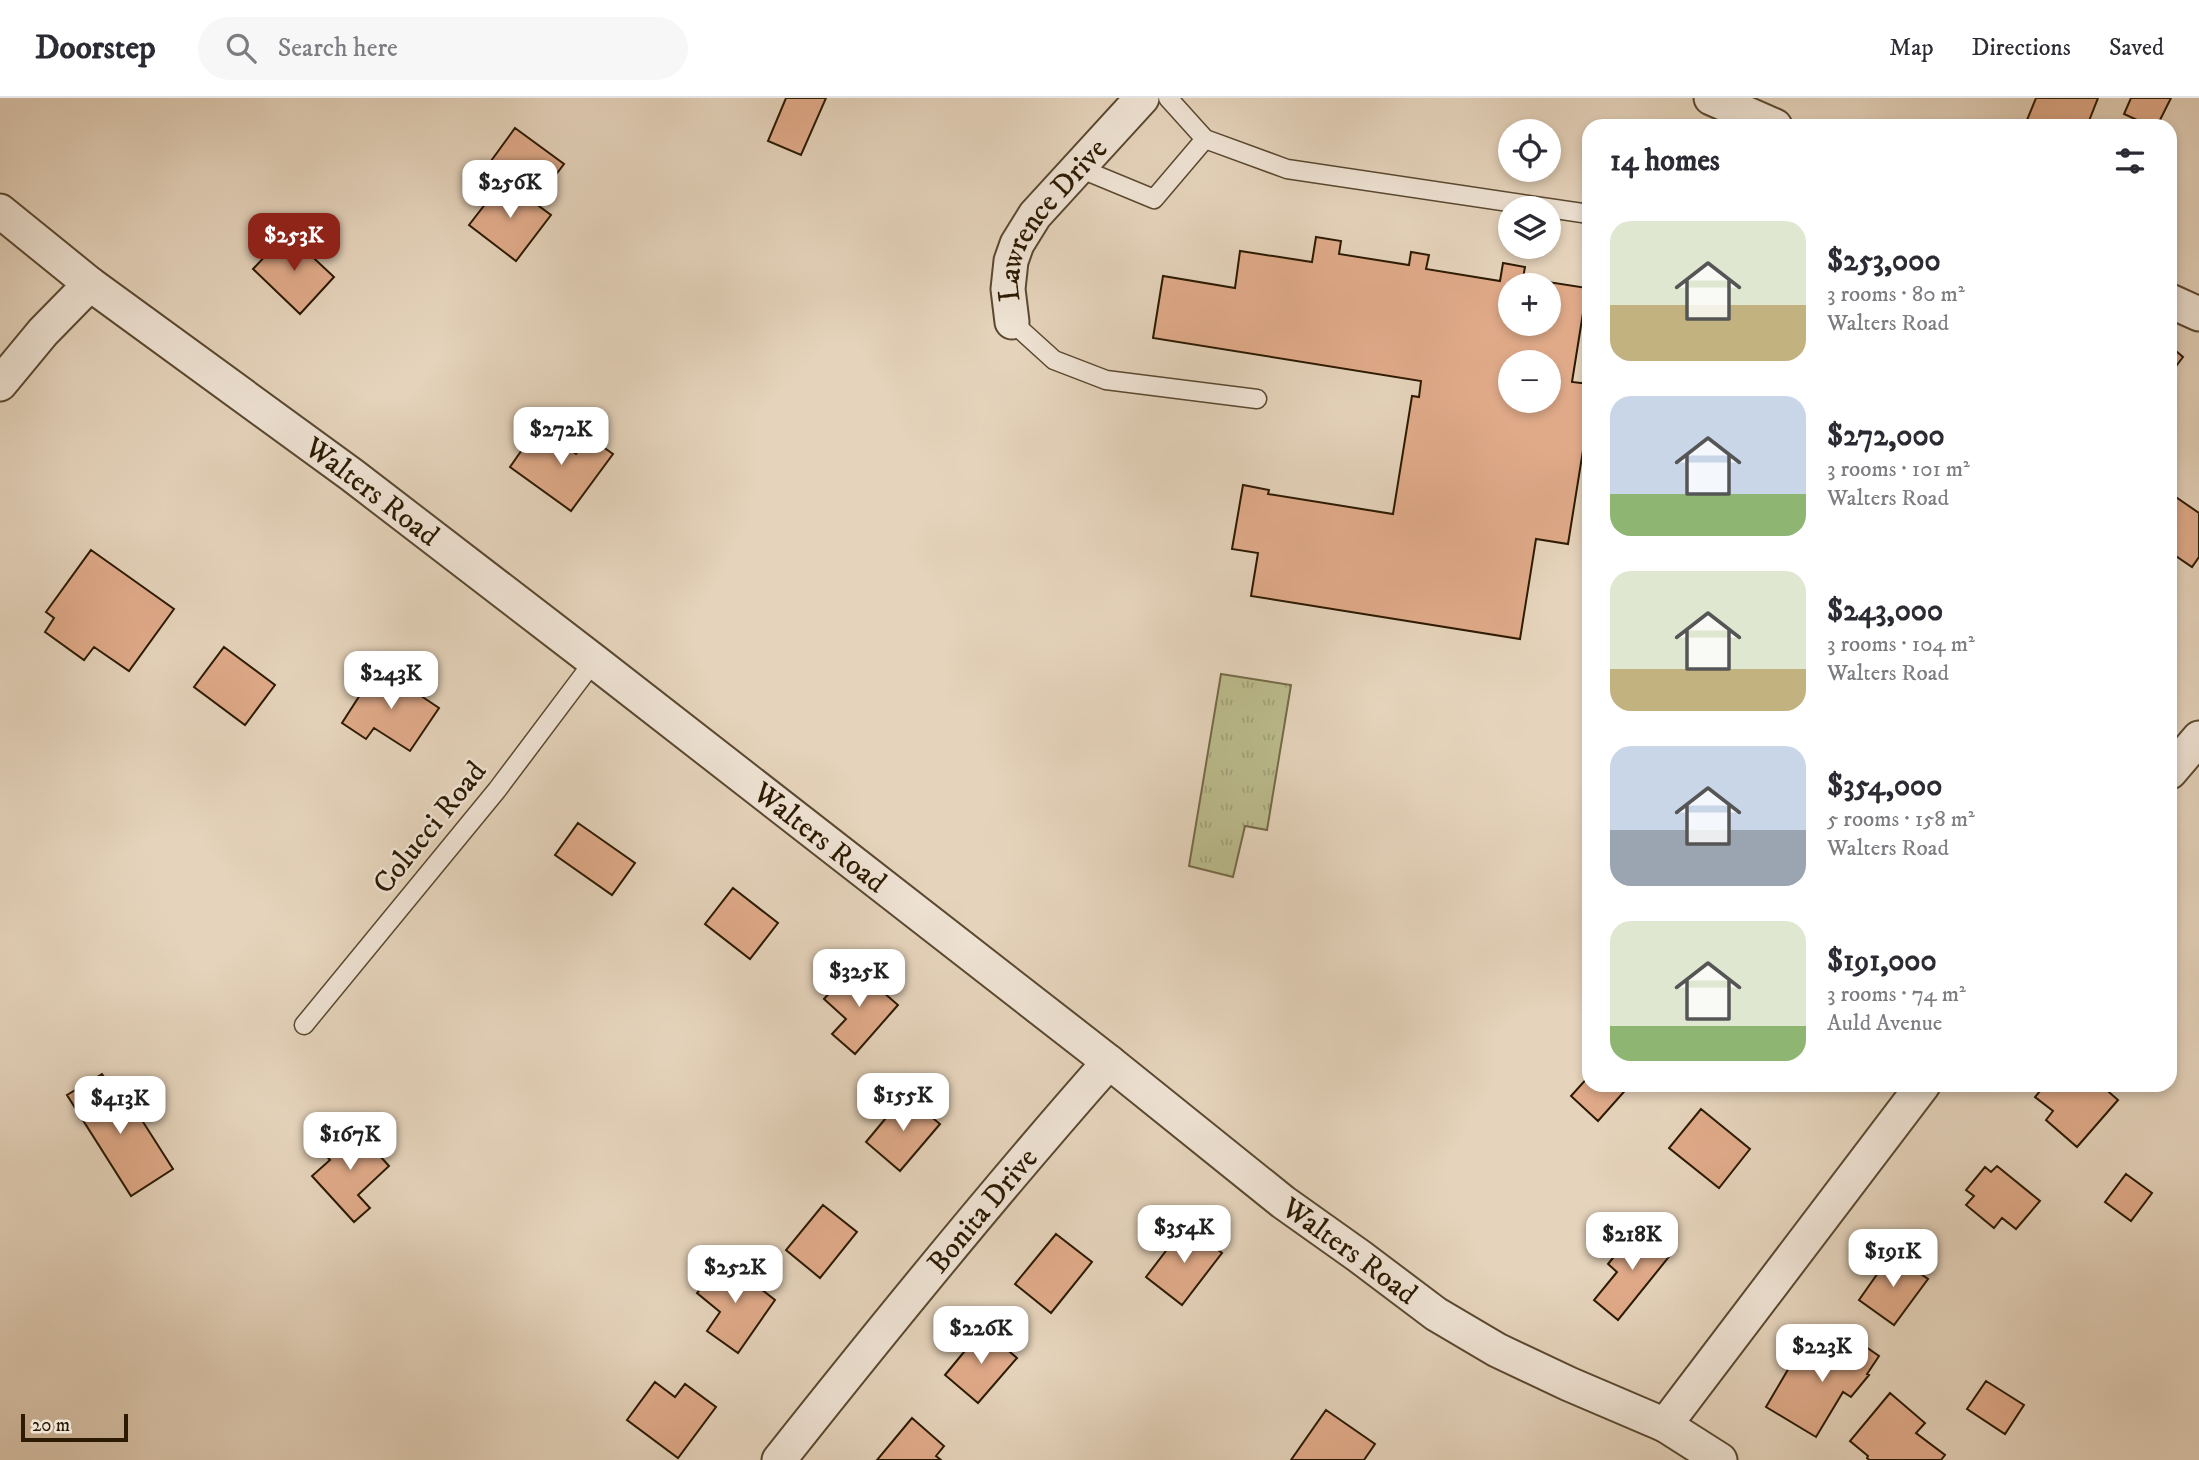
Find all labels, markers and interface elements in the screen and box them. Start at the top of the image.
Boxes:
search box [198,17,688,80]
text: Doorstep [35,28,156,69]
icon: search [222,29,260,67]
text: Search here [278,32,398,65]
text: Map [1889,33,1934,63]
text: Directions [1972,33,2071,63]
text: Saved [2109,33,2164,63]
map controls [1498,119,1561,413]
button: locate [1498,119,1561,182]
street label: Lawrence Drive [990,131,1116,304]
icon: filters [2111,142,2149,180]
text: 14 homes [1610,143,1720,180]
pin: $256K [461,160,559,220]
text: $256K [478,168,542,197]
button: layers [1498,196,1561,259]
pin: $253K [245,214,343,273]
text: $253K [264,221,324,250]
text: $253,000 [1827,243,1941,280]
icon: home [1666,249,1750,333]
button: + [1498,273,1561,336]
text: 3 rooms · 80 m² [1827,280,1965,309]
text: Walters Road [1827,309,1949,338]
button: − [1498,350,1561,413]
pin: $272K [512,408,610,467]
text: $272K [530,415,592,444]
text: $272,000 [1827,418,1945,455]
icon: home [1666,424,1750,508]
street label: Walters Road [296,429,446,555]
text: 3 rooms · 101 m² [1827,455,1970,484]
text: Walters Road [1827,484,1949,513]
text: $243,000 [1827,593,1943,630]
icon: home [1666,599,1750,683]
text: 3 rooms · 104 m² [1827,630,1975,659]
pin: $243K [342,652,440,711]
text: $243K [360,659,422,688]
text: Walters Road [1827,659,1949,688]
street label: Colucci Road [365,754,495,902]
text: $354,000 [1827,768,1942,805]
street label: Walters Road [744,774,893,902]
icon: home [1666,774,1750,858]
text: 5 rooms · 158 m² [1827,805,1975,834]
text: Walters Road [1827,834,1949,863]
text: $191,000 [1827,943,1937,980]
icon: home [1666,949,1750,1033]
pin: $325K [810,950,908,1009]
text: $325K [829,957,889,986]
text: 3 rooms · 74 m² [1827,980,1966,1009]
text: Auld Avenue [1827,1009,1942,1038]
pin: $155K [854,1074,952,1133]
pin: $413K [71,1076,169,1136]
text: $155K [873,1081,933,1110]
text: $413K [91,1084,149,1113]
pin: $167K [301,1112,399,1172]
text: $167K [319,1120,381,1149]
street label: Bonita Drive [920,1141,1046,1281]
street label: Walters Road [1273,1189,1424,1313]
pin: $354K [1135,1206,1233,1265]
pin: $218K [1583,1212,1681,1272]
text: $354K [1154,1213,1214,1242]
text: $218K [1602,1220,1662,1249]
pin: $191K [1844,1230,1942,1289]
text: $191K [1865,1237,1921,1266]
pin: $252K [686,1246,784,1305]
text: $252K [704,1253,766,1282]
pin: $226K [932,1306,1030,1366]
text: $226K [949,1314,1013,1343]
pin: $223K [1773,1324,1871,1384]
text: $223K [1792,1332,1852,1361]
scale bar [21,1411,128,1443]
text: 20 m [32,1414,70,1437]

